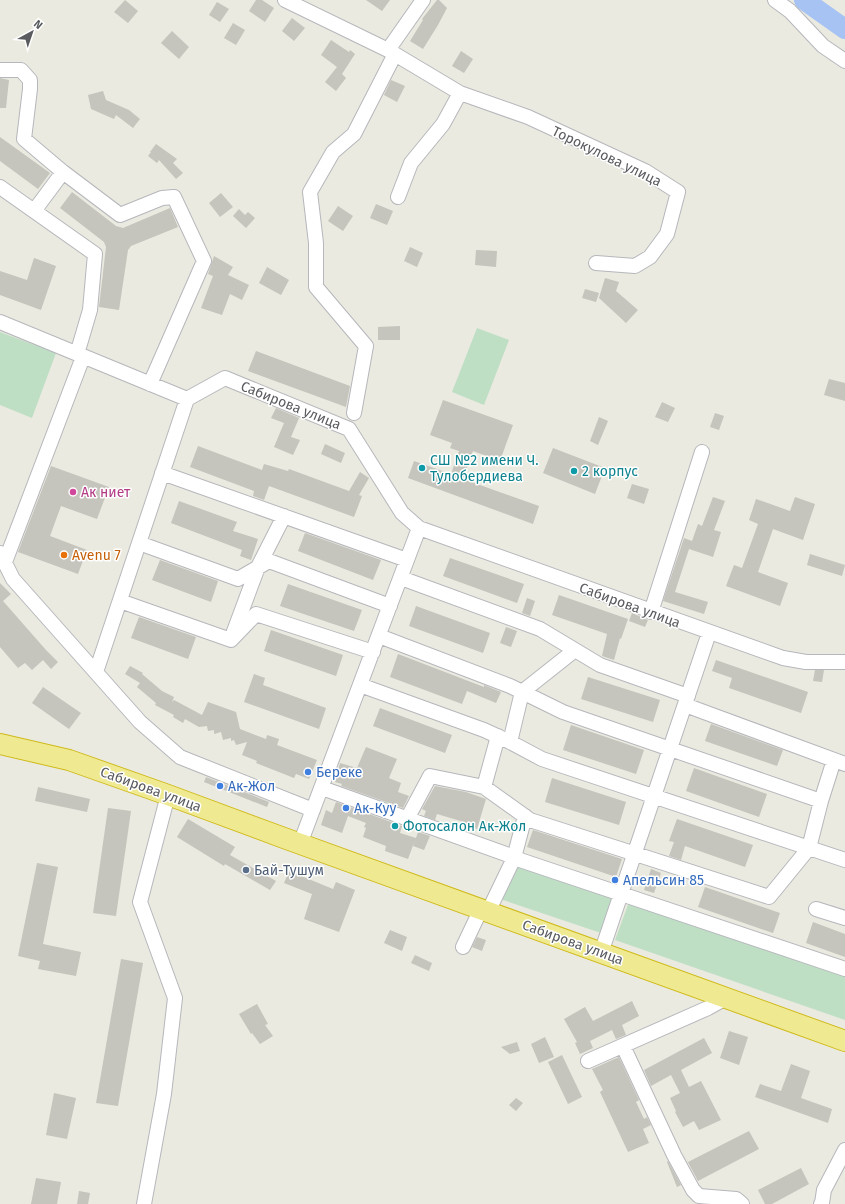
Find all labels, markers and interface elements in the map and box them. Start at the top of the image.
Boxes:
north arrow [12,12,52,52]
text: N [31,17,45,32]
street label: Торокулова улица [549,123,664,190]
street label: Сабирова улица [238,378,343,433]
place label: СШ №2 имени Ч. Тулобердиева [430,452,539,485]
marker: СШ №2 имени Ч. Тулобердиева [417,463,427,473]
place label: 2 корпус [582,463,638,480]
marker: 2 корпус [569,466,579,476]
place label: Ак ниет [81,484,131,501]
marker: Ак ниет [68,487,78,497]
place label: Avenu 7 [72,547,121,564]
marker: Avenu 7 [59,550,69,560]
street label: Сабирова улица [577,579,683,632]
street label: Сабирова улица [98,763,204,816]
place label: Береке [316,764,362,781]
marker: Береке [303,767,313,777]
place label: Ак-Жол [228,778,275,795]
marker: Ак-Жол [215,781,225,791]
place label: Ак-Куу [354,800,396,817]
marker: Ак-Куу [341,803,351,813]
place label: Фотосалон Ак-Жол [403,818,526,835]
marker: Фотосалон Ак-Жол [390,821,400,831]
place label: Бай-Тушум [254,862,324,879]
marker: Бай-Тушум [241,865,251,875]
place label: Апельсин 85 [623,872,704,889]
marker: Апельсин 85 [610,875,620,885]
street label: Сабирова улица [520,916,626,969]

